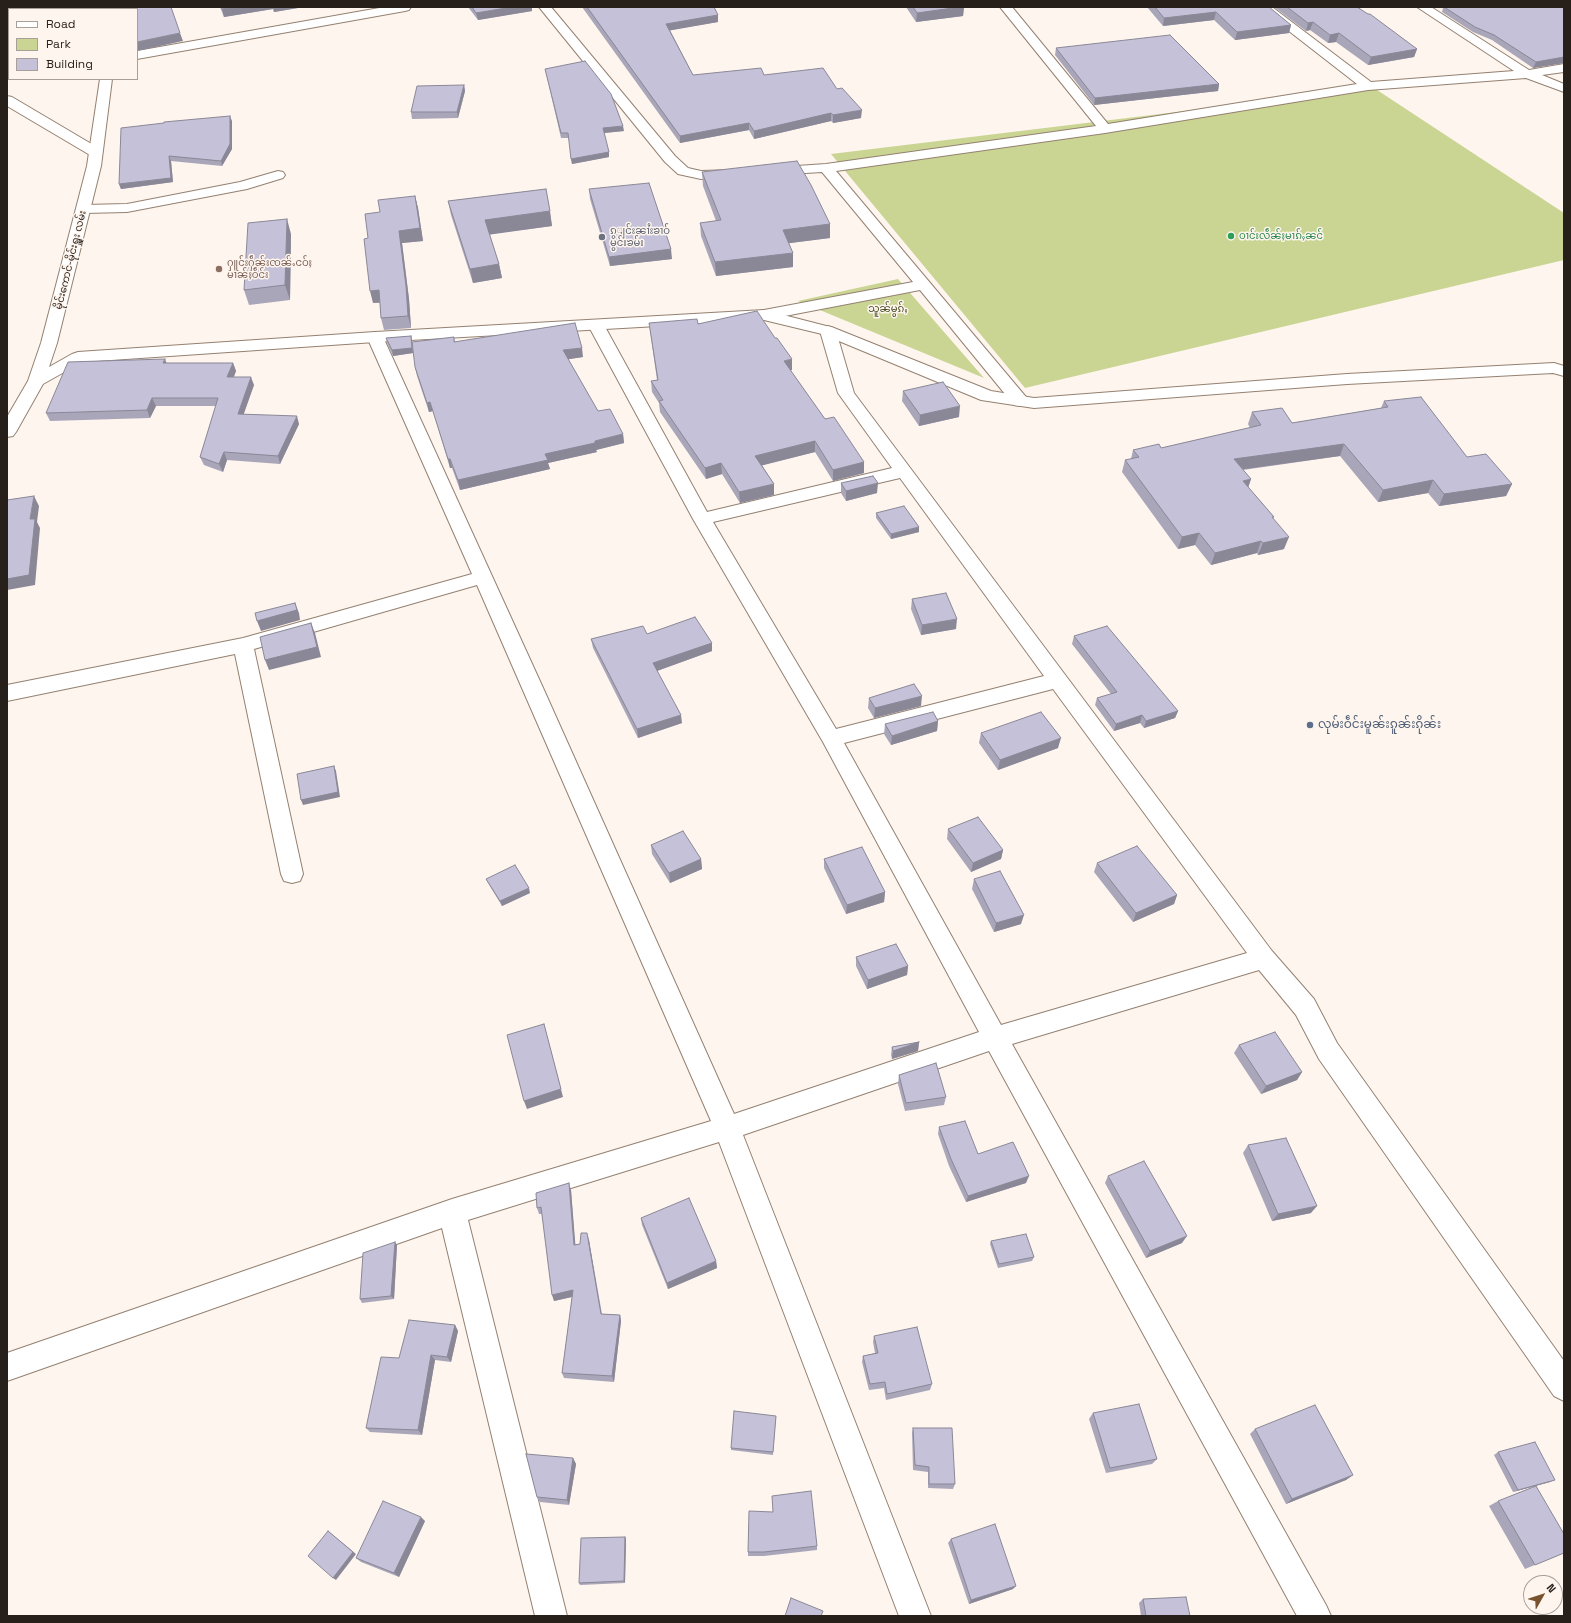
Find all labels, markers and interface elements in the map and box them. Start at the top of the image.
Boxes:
legend [8,8,138,80]
text: Road [46,16,75,32]
text: Park [46,36,71,52]
text: Building [46,56,93,72]
street label: မိုင်းကောင်-မိုင်းရှူး လမ်း [53,209,89,311]
place label: ၵွျင်းၼၢႆးၶၢဝ် မွင်းၶမ်း [610,225,670,248]
place label: ဝၢင်းလဵၼ်ႈမၢၵ်ႇၼင် [1239,230,1323,242]
marker: ဝၢင်းလဵၼ်ႈမၢၵ်ႇၼင် [1226,231,1236,241]
marker: ၵွျင်းၼၢႆးၶၢဝ် မွင်းၶမ်း [597,232,607,242]
place label: ႁူင်းႁဵၼ်းၸၼ်ႉငဝ်ႈ မၢၼ်ႈဝဵင်း [227,257,312,280]
marker: ႁူင်းႁဵၼ်းၸၼ်ႉငဝ်ႈ မၢၼ်ႈဝဵင်း [214,264,224,274]
park label: သူၼ်မွၵ်ႇ [868,303,908,315]
place label: လုမ်းဝဵင်းမူၼ်းၵူၼ်းၵိုၼ်း [1318,718,1441,732]
marker: လုမ်းဝဵင်းမူၼ်းၵူၼ်းၵိုၼ်း [1305,720,1315,730]
north arrow [1523,1575,1563,1615]
text: N [1544,1581,1559,1595]

